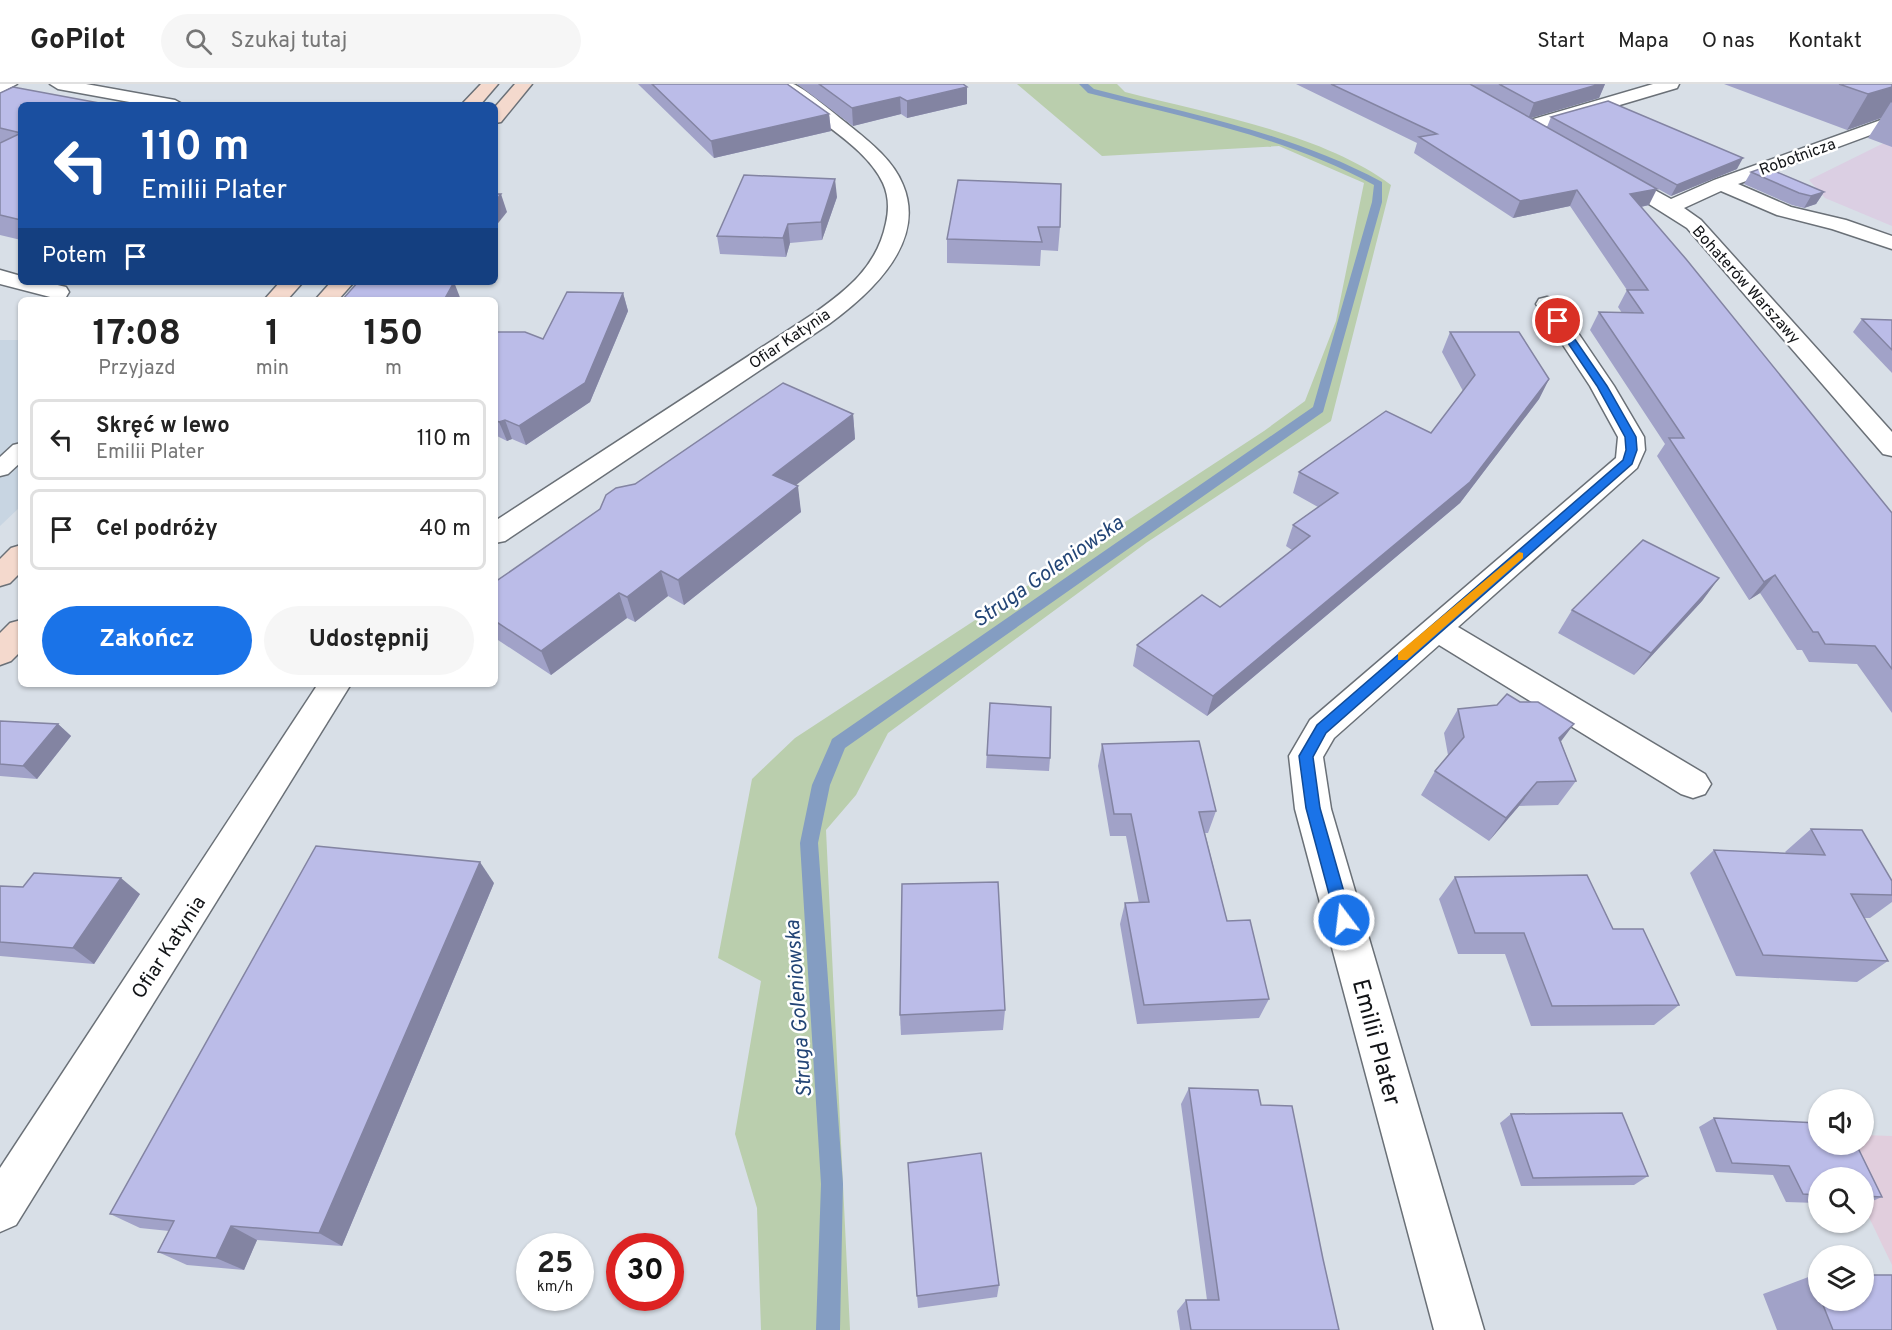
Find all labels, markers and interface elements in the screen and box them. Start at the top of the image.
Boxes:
search box [161,14,581,68]
text: GoPilot [30,23,125,59]
icon: search [182,25,215,58]
text: Szukaj tutaj [230,28,347,55]
text: Start [1537,28,1585,55]
text: Mapa [1618,28,1669,55]
text: O nas [1702,28,1755,55]
text: Kontakt [1788,28,1862,55]
text: 110 m [141,122,250,175]
icon: left [42,126,120,204]
street label: Robotnicza [1757,135,1839,181]
text: Emilii Plater [141,174,287,208]
street label: Bohaterów Warszawy [1687,222,1804,349]
icon: arrive [119,240,152,273]
text: Potem [42,243,107,270]
pin [1532,295,1583,346]
icon: arrive [1541,304,1574,337]
street label: Ofiar Katynia [746,305,835,374]
text: 17:08 [92,312,181,358]
text: 1 [265,312,280,358]
text: 150 [364,312,424,358]
text: Przyjazd [98,356,176,382]
text: min [256,356,289,382]
text: m [385,356,402,382]
text: Skręć w lewo [96,413,230,440]
icon: left [45,423,78,456]
text: 110 m [417,426,471,453]
text: Emilii Plater [96,440,204,466]
water label: Struga Goleniowska [968,510,1130,634]
icon: arrive [45,513,78,546]
text: Cel podróży [96,516,218,543]
text: 40 m [419,516,471,543]
button: Zakończ [42,606,252,675]
button: Udostępnij [264,606,474,675]
position arrow [1312,888,1376,952]
street label: Ofiar Katynia [127,892,213,1004]
water label: Struga Goleniowska [780,919,819,1099]
street label: Emilii Plater [1344,976,1406,1109]
map controls [1808,1089,1874,1311]
button: sound [1808,1089,1874,1155]
button: search [1808,1167,1874,1233]
speed limit sign: 30 [606,1233,684,1311]
button: layers [1808,1245,1874,1311]
text: 25 [537,1246,573,1283]
text: km/h [537,1278,573,1297]

